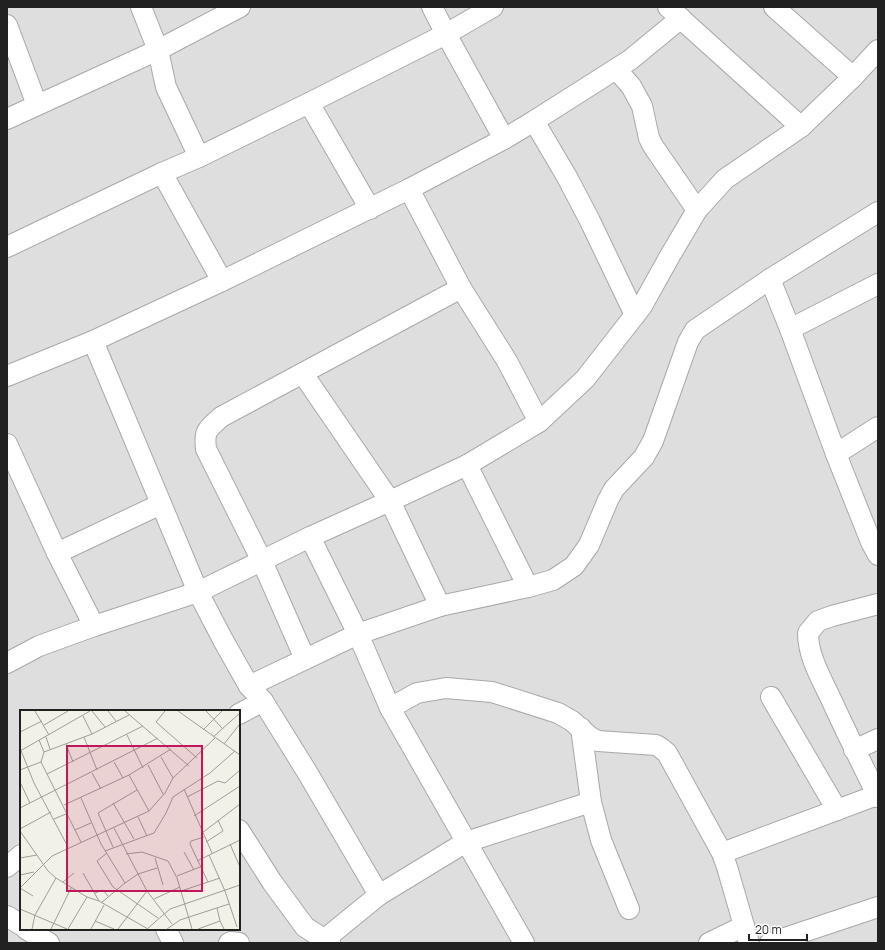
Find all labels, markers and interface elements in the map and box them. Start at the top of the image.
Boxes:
inset map [20,710,240,930]
scale bar [749,916,807,942]
text: 20 m [755,921,782,938]

